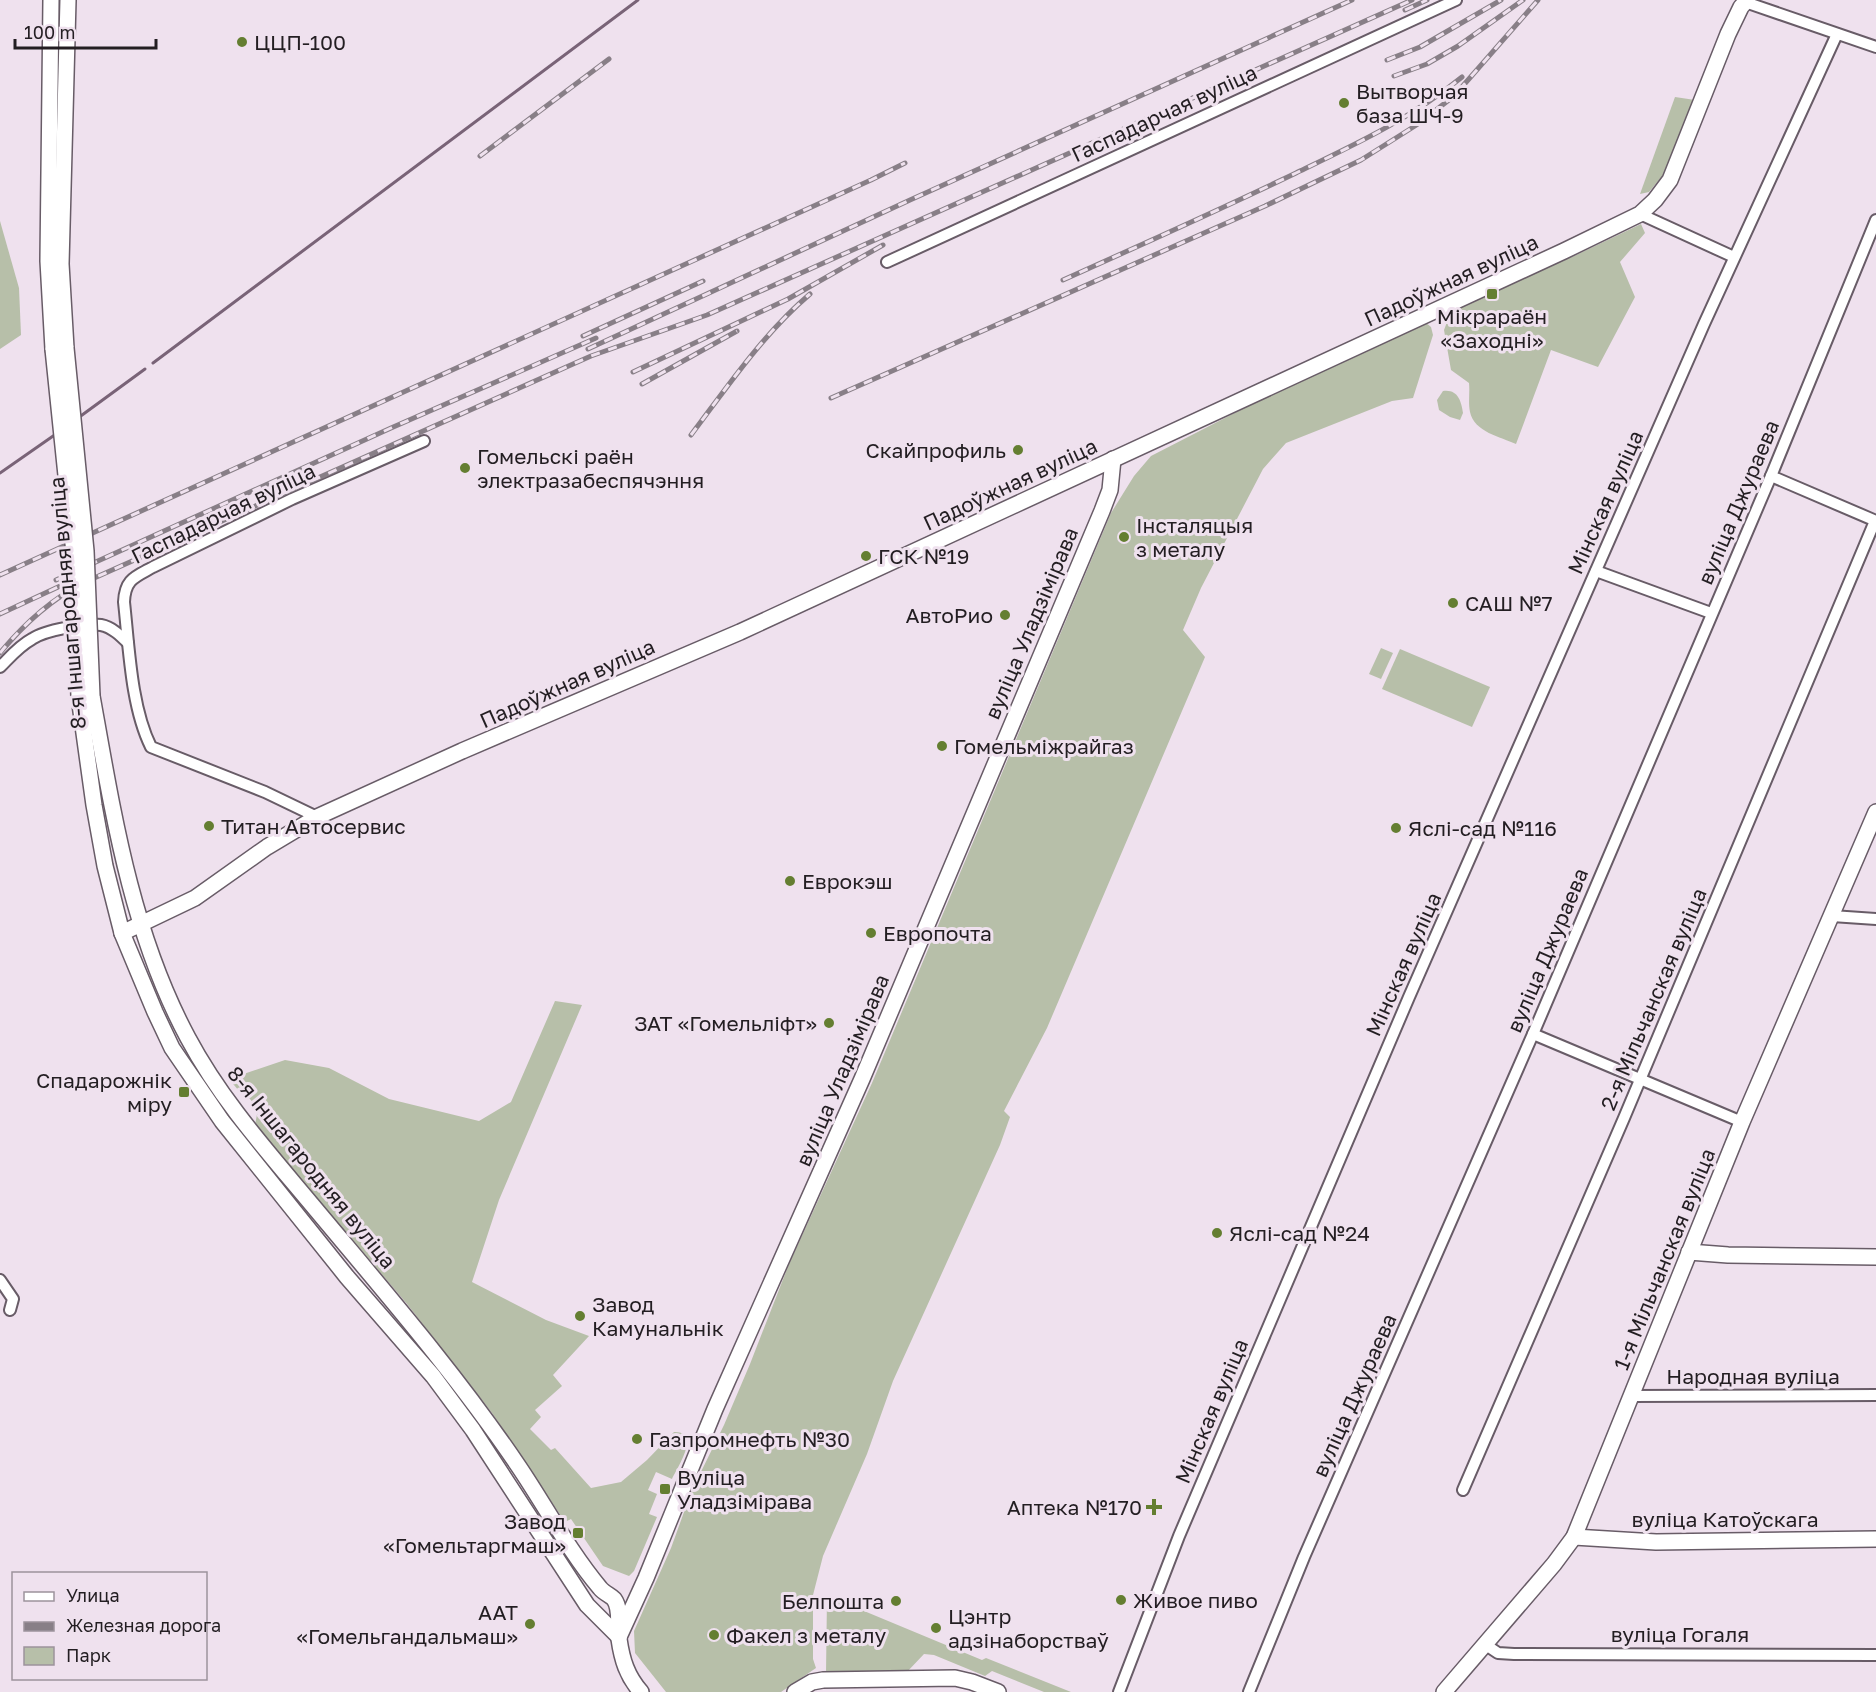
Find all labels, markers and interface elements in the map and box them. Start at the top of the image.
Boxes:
scale bar [15,12,156,50]
text: 100 m [24,21,75,43]
place label: ЦЦП-100 [254,29,346,55]
marker: ЦЦП-100 [235,35,249,49]
street label: Гаспадарчая вуліца [1067,59,1261,167]
place label: Вытворчая база ШЧ-9 [1356,78,1469,128]
marker: Вытворчая база ШЧ-9 [1337,96,1351,110]
street label: Падоўжная вуліца [1360,228,1542,332]
marker: Мікрараён «Заходні» [1485,287,1499,301]
place label: Мікрараён «Заходні» [1437,303,1547,353]
street label: вуліца Джураева [1692,416,1784,588]
street label: Мінская вуліца [1562,426,1648,578]
street label: Падоўжная вуліца [919,432,1101,536]
place label: Скайпрофиль [865,437,1006,463]
place label: Гомельскі раён электразабеспячэння [477,443,704,493]
marker: Скайпрофиль [1011,443,1025,457]
street label: Гаспадарчая вуліца [127,457,319,569]
marker: Гомельскі раён электразабеспячэння [458,461,472,475]
street label: 8-я Іншагародняя вуліца [43,476,91,730]
place label: Інсталяцыя з металу [1136,512,1253,562]
street label: вуліца Уладзімірава [979,523,1083,723]
marker: Інсталяцыя з металу [1117,530,1131,544]
place label: ГСК №19 [878,543,969,569]
marker: ГСК №19 [859,549,873,563]
place label: САШ №7 [1465,590,1553,616]
marker: САШ №7 [1446,596,1460,610]
place label: АвтоРио [905,602,993,628]
marker: АвтоРио [998,608,1012,622]
street label: Падоўжная вуліца [475,633,659,733]
place label: Гомельміжрайгаз [954,733,1134,759]
marker: Гомельміжрайгаз [935,739,949,753]
place label: Титан Автосервис [221,813,406,839]
place label: Яслі-сад №116 [1408,815,1557,841]
marker: Титан Автосервис [202,819,216,833]
marker: Яслі-сад №116 [1389,821,1403,835]
street label: вуліца Джураева [1501,864,1593,1036]
place label: Еврокэш [802,868,893,894]
marker: Еврокэш [783,874,797,888]
street label: 2-я Мільчанская вуліца [1594,884,1712,1114]
street label: Мінская вуліца [1360,888,1446,1040]
place label: Европочта [883,920,992,946]
marker: Европочта [864,926,878,940]
street label: вуліца Уладзімірава [790,970,894,1170]
place label: ЗАТ «Гомельліфт» [634,1010,817,1036]
marker: ЗАТ «Гомельліфт» [822,1016,836,1030]
street label: 8-я Іншагародняя вуліца [222,1060,402,1274]
place label: Спадарожнік міру [36,1067,172,1117]
marker: Спадарожнік міру [177,1085,191,1099]
street label: 1-я Мільчанская вуліца [1608,1144,1720,1374]
place label: Яслі-сад №24 [1229,1220,1370,1246]
marker: Яслі-сад №24 [1210,1226,1224,1240]
place label: Завод Камунальнік [592,1291,724,1341]
marker: Завод Камунальнік [573,1309,587,1323]
street label: вуліца Джураева [1306,1309,1402,1481]
street label: Мінская вуліца [1169,1335,1253,1487]
street label: Народная вуліца [1666,1363,1840,1389]
place label: Газпромнефть №30 [649,1426,850,1452]
marker: Газпромнефть №30 [630,1432,644,1446]
place label: Вуліца Уладзімірава [677,1464,812,1514]
marker: Вуліца Уладзімірава [658,1482,672,1496]
place label: Аптека №170 [1007,1494,1142,1520]
marker: Аптека №170 [1147,1500,1161,1514]
street label: вуліца Катоўскага [1631,1506,1819,1532]
place label: Завод «Гомельтаргмаш» [383,1508,566,1558]
marker: Завод «Гомельтаргмаш» [571,1526,585,1540]
legend [12,1572,207,1680]
text: Улица [66,1584,120,1606]
place label: Живое пиво [1133,1587,1258,1613]
place label: Белпошта [782,1588,884,1614]
marker: Живое пиво [1114,1593,1128,1607]
marker: Белпошта [889,1594,903,1608]
place label: ААТ «Гомельгандальмаш» [296,1599,518,1649]
place label: Цэнтр адзінаборстваў [948,1603,1109,1653]
text: Железная дорога [66,1614,221,1636]
marker: ААТ «Гомельгандальмаш» [523,1617,537,1631]
marker: Цэнтр адзінаборстваў [929,1621,943,1635]
street label: вуліца Гогаля [1611,1621,1749,1647]
place label: Факел з металу [726,1622,886,1648]
marker: Факел з металу [707,1628,721,1642]
text: Парк [66,1644,111,1666]

